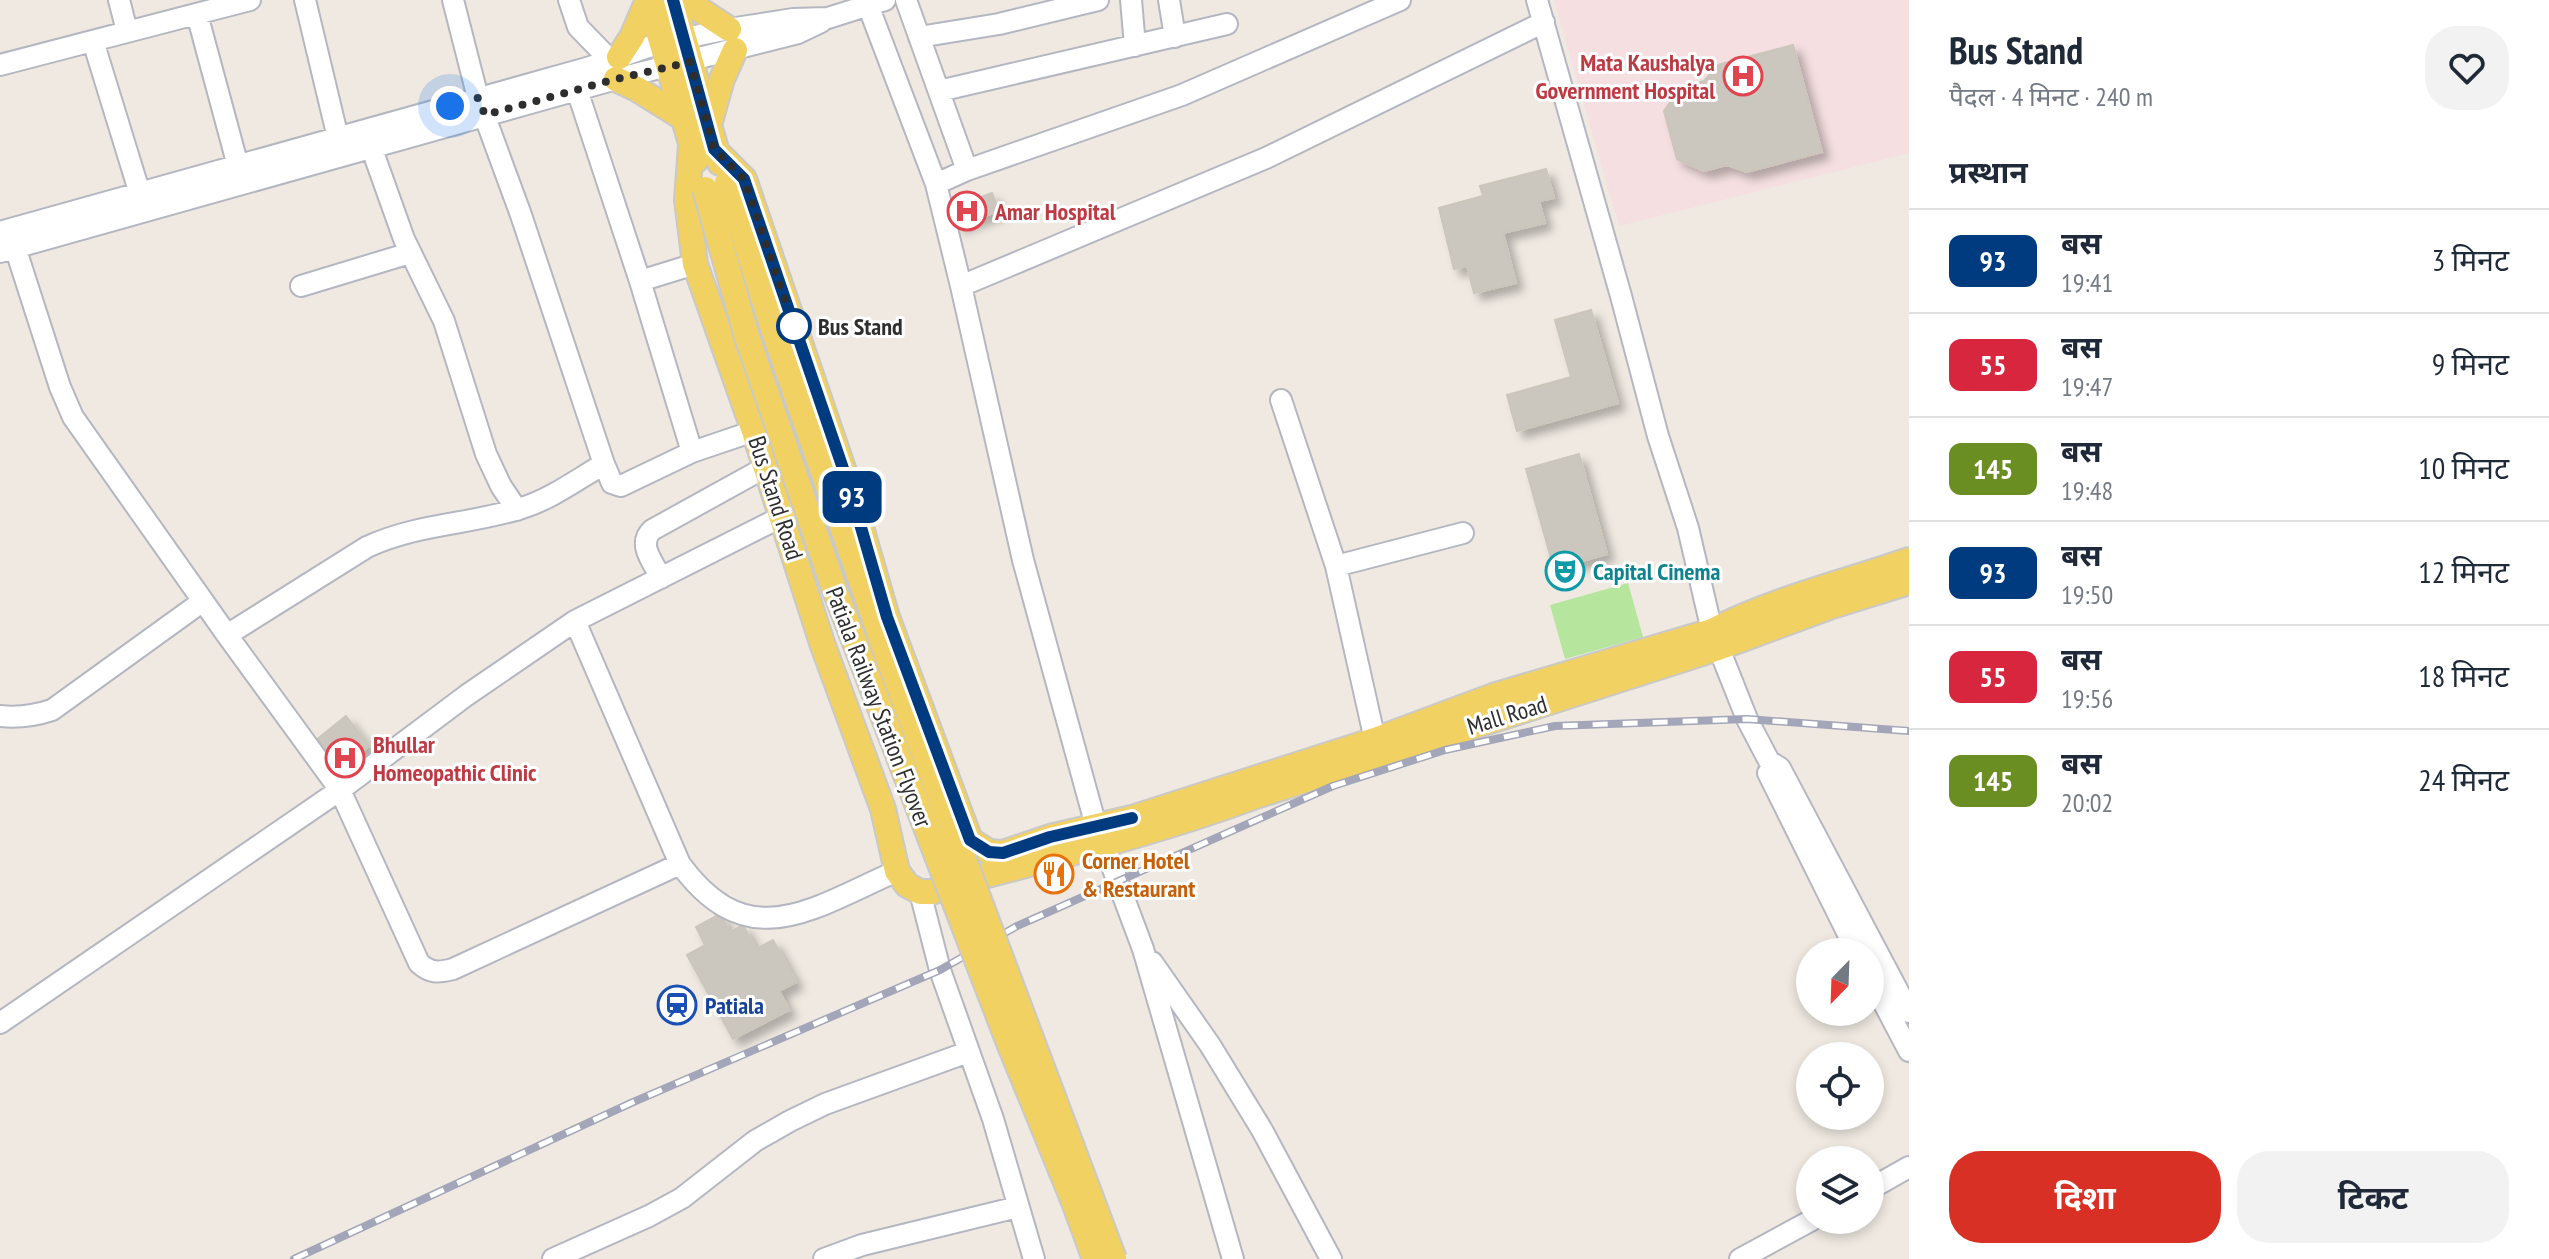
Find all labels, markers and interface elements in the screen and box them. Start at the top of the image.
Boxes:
text: Bus Stand [1949,25,2083,74]
button: heart [2425,26,2509,110]
place label: Mata Kaushalya Government Hospital [1535,47,1715,106]
hospital icon: Mata Kaushalya Government Hospital [1722,55,1764,97]
text: पैदल · 4 मिनट · 240 m [1949,80,2153,113]
your location [430,86,470,126]
text: प्रस्थान [1949,152,2028,191]
hospital icon: Amar Hospital [946,190,988,232]
place label: Amar Hospital [994,196,1116,227]
text: बस [2061,223,2102,262]
text: 3 मिनट [2432,240,2509,279]
text: 93 [1980,242,2006,279]
text: 19:41 [2061,266,2113,299]
marker: Bus Stand [777,309,811,343]
place label: Bus Stand [818,311,903,342]
text: बस [2061,327,2102,366]
text: 9 मिनट [2432,344,2509,383]
text: 55 [1980,346,2006,383]
text: 19:47 [2061,370,2113,403]
text: बस [2061,431,2102,470]
street label: Bus Stand Road [741,432,811,564]
text: 10 मिनट [2418,448,2509,487]
text: 145 [1973,450,2013,487]
line badge: 93 [816,471,888,523]
text: 19:48 [2061,474,2113,507]
text: 93 [839,478,865,515]
text: बस [2061,535,2102,574]
theatre icon: Capital Cinema [1544,550,1586,592]
text: 12 मिनट [2418,552,2509,591]
text: 93 [1980,554,2006,591]
place label: Capital Cinema [1593,556,1721,587]
text: 19:50 [2061,578,2113,611]
street label: Patiala Railway Station Flyover [819,582,939,832]
text: बस [2061,639,2102,678]
text: 18 मिनट [2418,656,2509,695]
text: 55 [1980,658,2006,695]
text: 19:56 [2061,682,2113,715]
street label: Mall Road [1463,688,1551,742]
place label: Bhullar Homeopathic Clinic [373,729,537,788]
hospital icon: Bhullar Homeopathic Clinic [324,737,366,779]
text: बस [2061,743,2102,782]
text: 24 मिनट [2418,760,2509,799]
text: 145 [1973,762,2013,799]
text: 20:02 [2061,786,2113,819]
place label: Corner Hotel & Restaurant [1082,845,1195,904]
restaurant icon: Corner Hotel & Restaurant [1033,853,1075,895]
north arrow [1796,938,1884,1026]
map controls [1796,938,1884,1234]
station icon: Patiala [656,984,698,1026]
place label: Patiala [705,990,764,1021]
button: locate [1796,1042,1884,1130]
button: layers [1796,1146,1884,1234]
button: दिशा [1949,1151,2221,1243]
button: टिकट [2237,1151,2509,1243]

